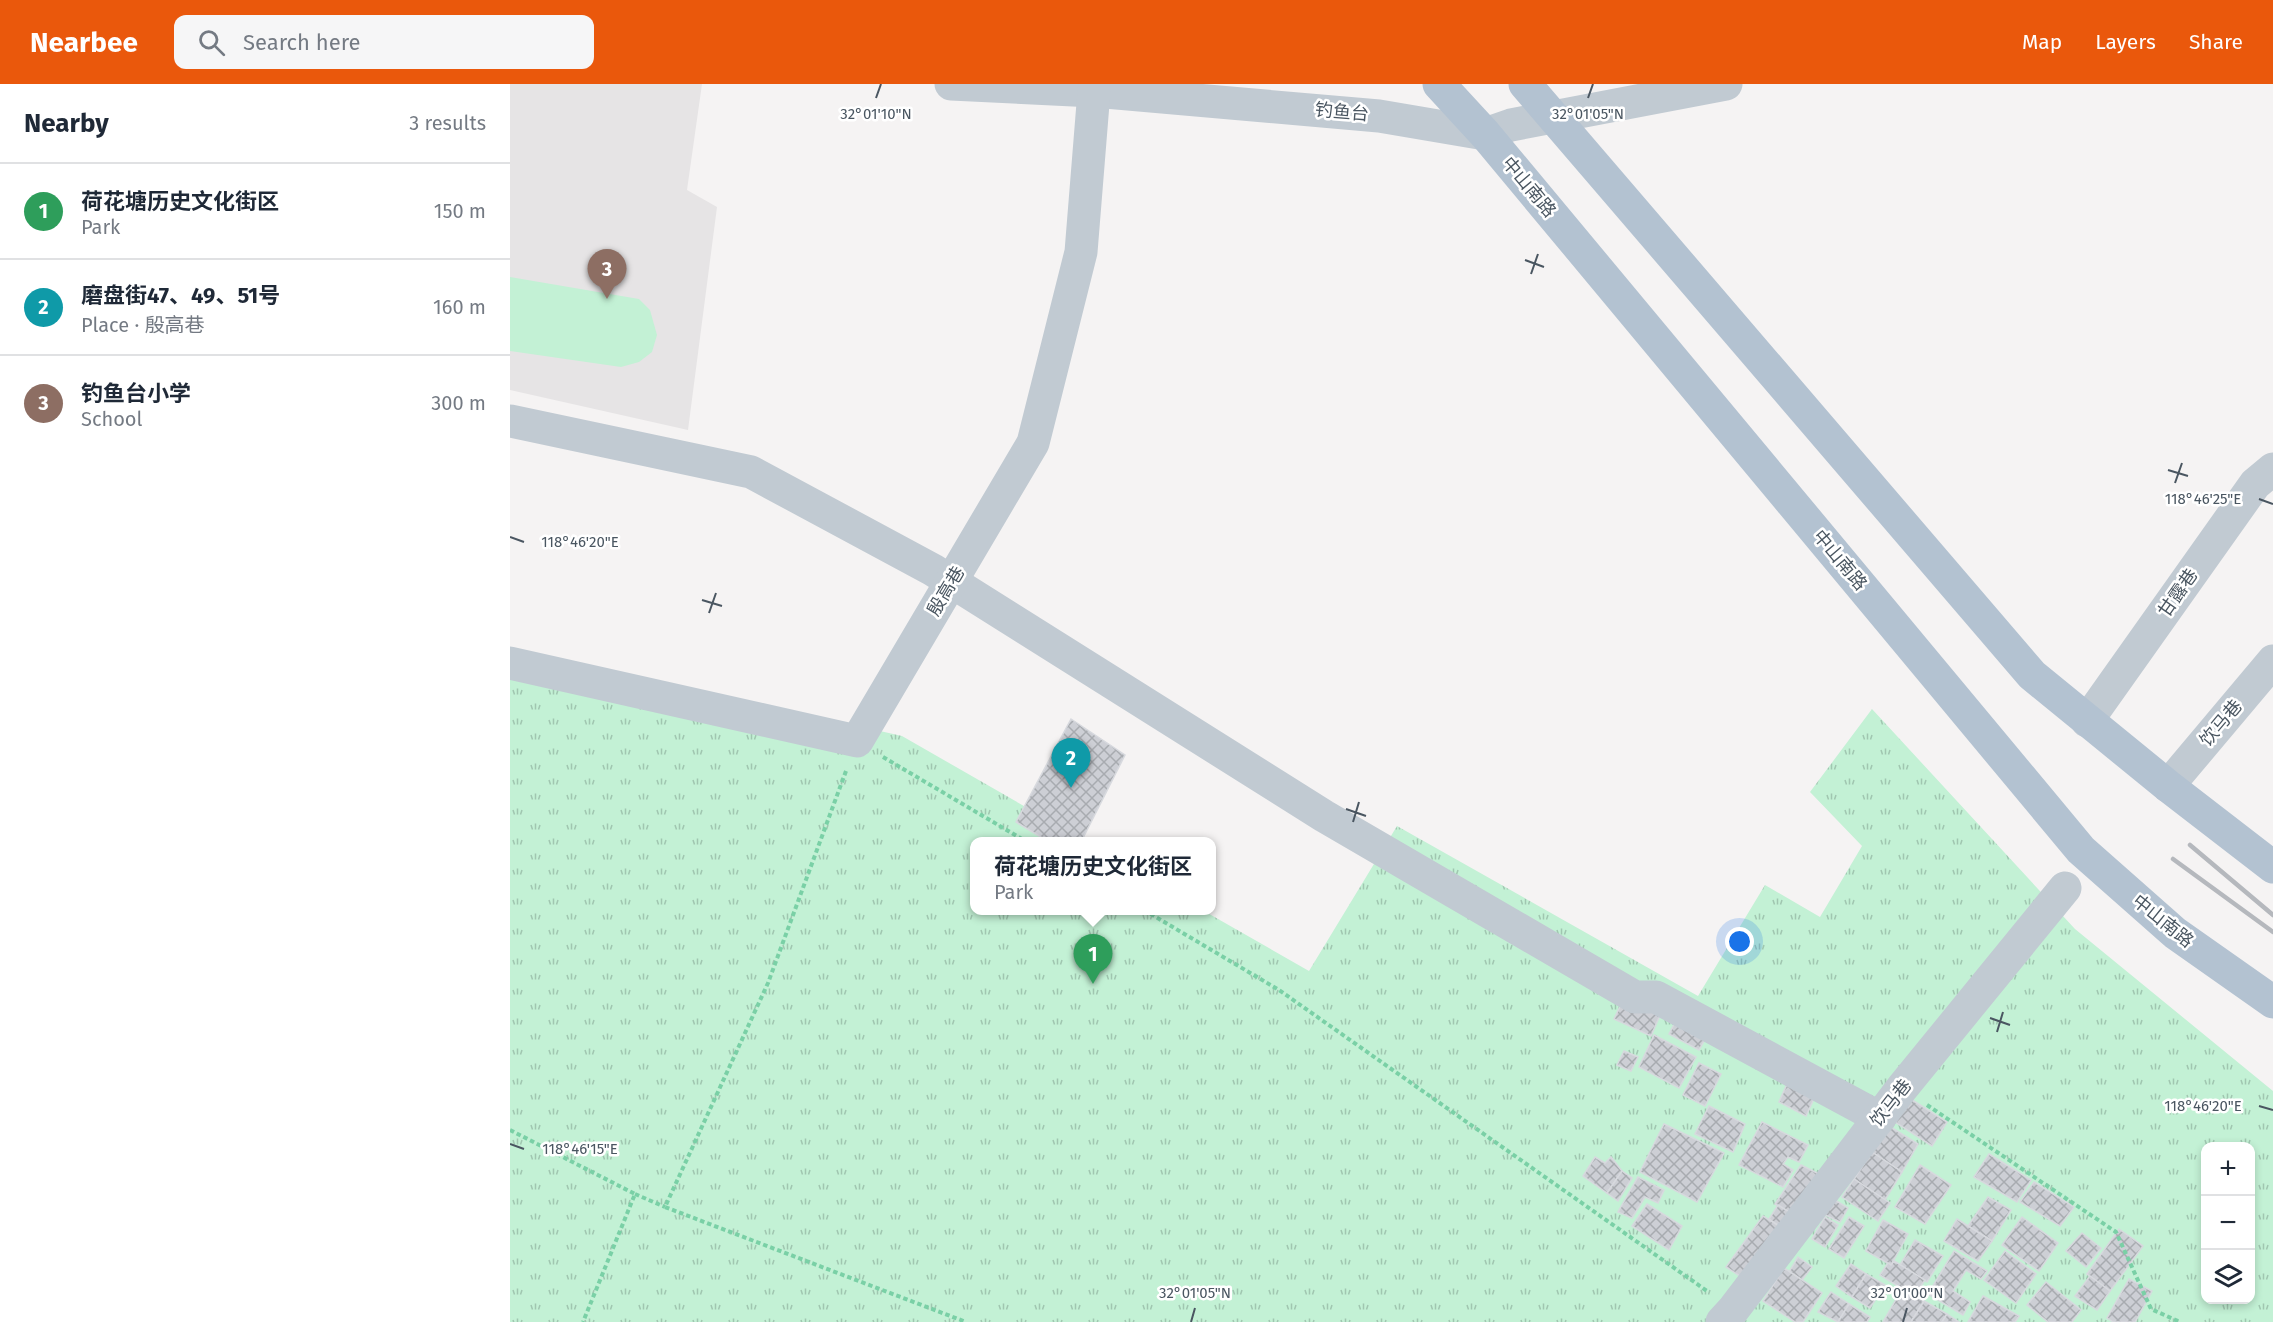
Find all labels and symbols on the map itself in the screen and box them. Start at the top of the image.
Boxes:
street label: 钓鱼台 [1314,99,1370,125]
text: 32°01'10"N [840,105,912,123]
text: 32°01'05"N [1552,105,1624,123]
street label: 中山南路 [1497,152,1561,222]
pin: 3 [588,250,626,299]
text: 118°46'25"E [2165,490,2241,508]
street label: 中山南路 [1808,525,1872,595]
text: 118°46'20"E [541,533,619,551]
street label: 殷高巷 [923,562,969,620]
street label: 甘露巷 [2154,565,2202,621]
street label: 饮马巷 [2195,695,2247,751]
pin: 2 [1052,738,1090,788]
street label: 中山南路 [2128,890,2198,952]
your location [1725,927,1754,956]
pin: 1 [1074,934,1112,984]
street label: 饮马巷 [1866,1075,1916,1131]
text: 118°46'20"E [2164,1097,2242,1115]
text: 118°46'15"E [542,1140,618,1158]
text: 32°01'05"N [1159,1284,1231,1302]
text: 32°01'00"N [1870,1284,1944,1302]

